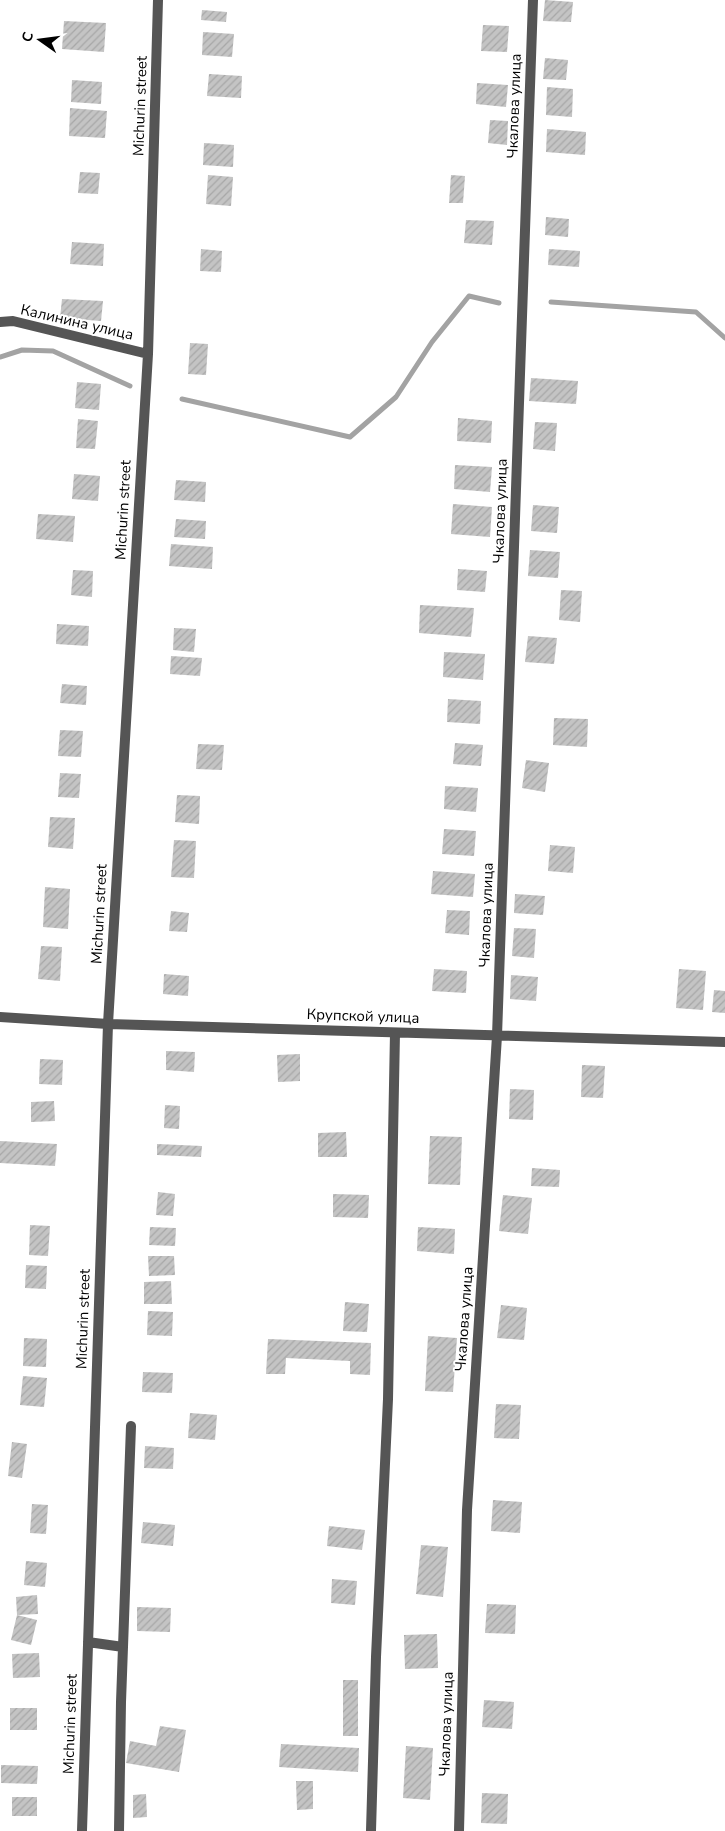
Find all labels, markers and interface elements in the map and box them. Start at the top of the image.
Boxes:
north arrow [15,15,65,65]
text: С [18,30,38,44]
street label: Чкалова улица [502,53,526,159]
street label: Michurin street [128,55,152,156]
street label: Калинина улица [19,299,135,345]
street label: Чкалова улица [488,458,512,564]
street label: Michurin street [110,459,136,561]
street label: Чкалова улица [474,862,498,968]
street label: Michurin street [86,863,112,965]
street label: Крупской улица [306,1004,420,1028]
street label: Чкалова улица [450,1266,478,1372]
street label: Michurin street [71,1268,95,1369]
street label: Чкалова улица [434,1671,458,1777]
street label: Michurin street [58,1673,82,1774]

